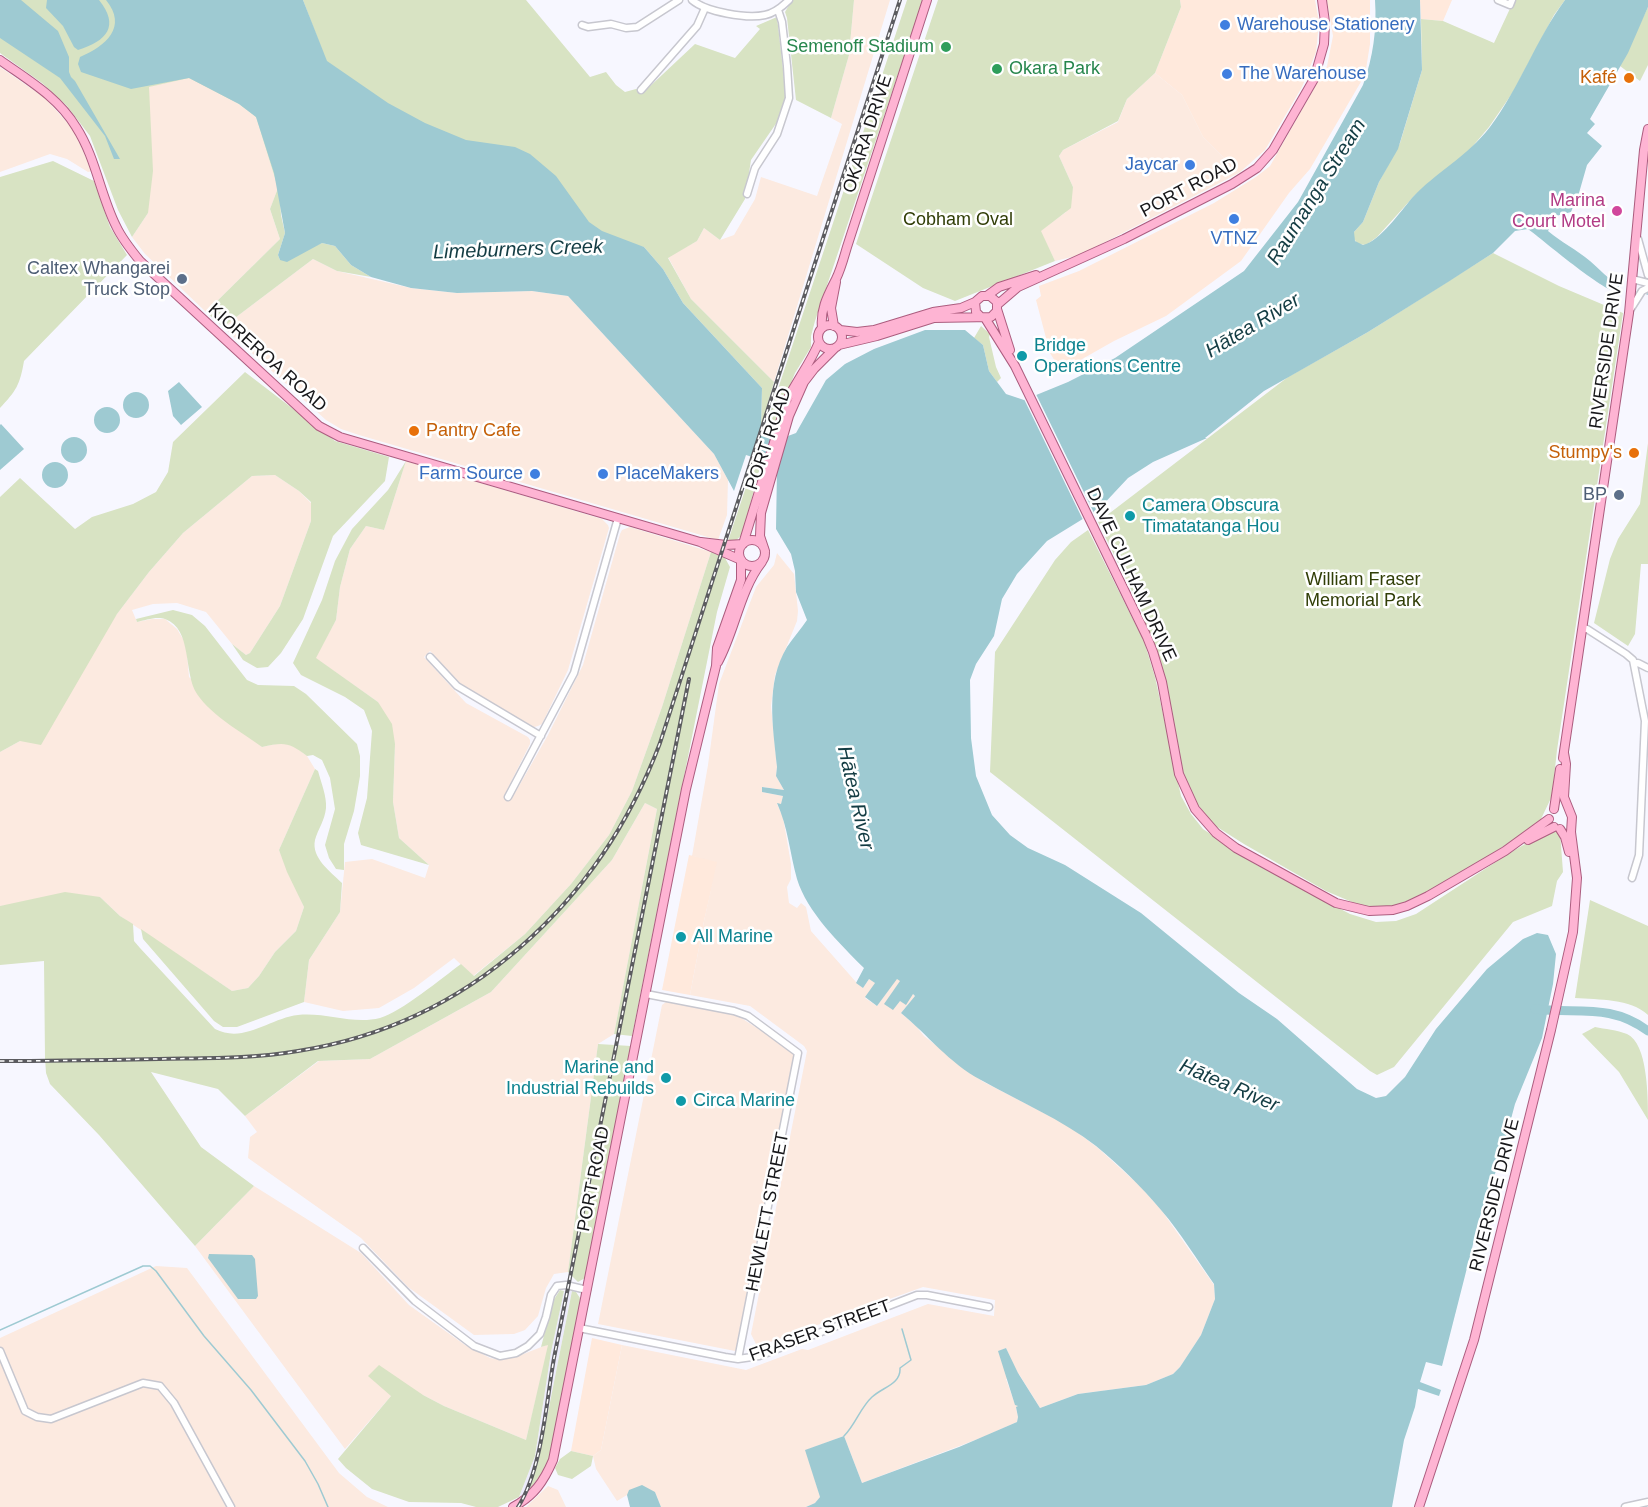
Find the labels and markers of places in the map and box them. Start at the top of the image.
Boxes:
place label: Warehouse Stationery [1237,14,1414,36]
marker: Warehouse Stationery [1218,18,1232,32]
place label: Semenoff Stadium [786,36,934,58]
marker: Semenoff Stadium [939,40,953,54]
place label: Okara Park [1009,58,1100,80]
marker: Okara Park [990,62,1004,76]
place label: The Warehouse [1239,63,1366,85]
marker: The Warehouse [1220,67,1234,81]
place label: Kafé [1580,67,1617,89]
marker: Kafé [1622,71,1636,85]
place label: Jaycar [1125,154,1178,176]
marker: Jaycar [1183,158,1197,172]
place label: Marina Court Motel [1512,190,1605,232]
marker: Marina Court Motel [1610,204,1624,218]
marker: VTNZ [1227,212,1241,226]
place label: VTNZ [1211,228,1257,250]
place label: Caltex Whangarei Truck Stop [27,258,170,300]
marker: Caltex Whangarei Truck Stop [175,272,189,286]
place label: Bridge Operations Centre [1034,335,1181,378]
marker: Bridge Operations Centre [1015,349,1029,363]
place label: Pantry Cafe [426,420,521,442]
marker: Pantry Cafe [407,424,421,438]
place label: Stumpy's [1549,442,1622,464]
marker: Stumpy's [1627,446,1641,460]
place label: Farm Source [419,463,523,485]
place label: PlaceMakers [615,463,719,485]
marker: Farm Source [528,467,542,481]
marker: PlaceMakers [596,467,610,481]
place label: BP [1583,484,1607,506]
marker: BP [1612,488,1626,502]
place label: Camera Obscura Timatatanga Hou [1142,495,1279,538]
marker: Camera Obscura Timatatanga Hou [1123,509,1137,523]
place label: All Marine [693,926,773,948]
marker: All Marine [674,930,688,944]
place label: Marine and Industrial Rebuilds [506,1057,654,1100]
marker: Marine and Industrial Rebuilds [659,1071,673,1085]
place label: Circa Marine [693,1090,795,1112]
marker: Circa Marine [674,1094,688,1108]

